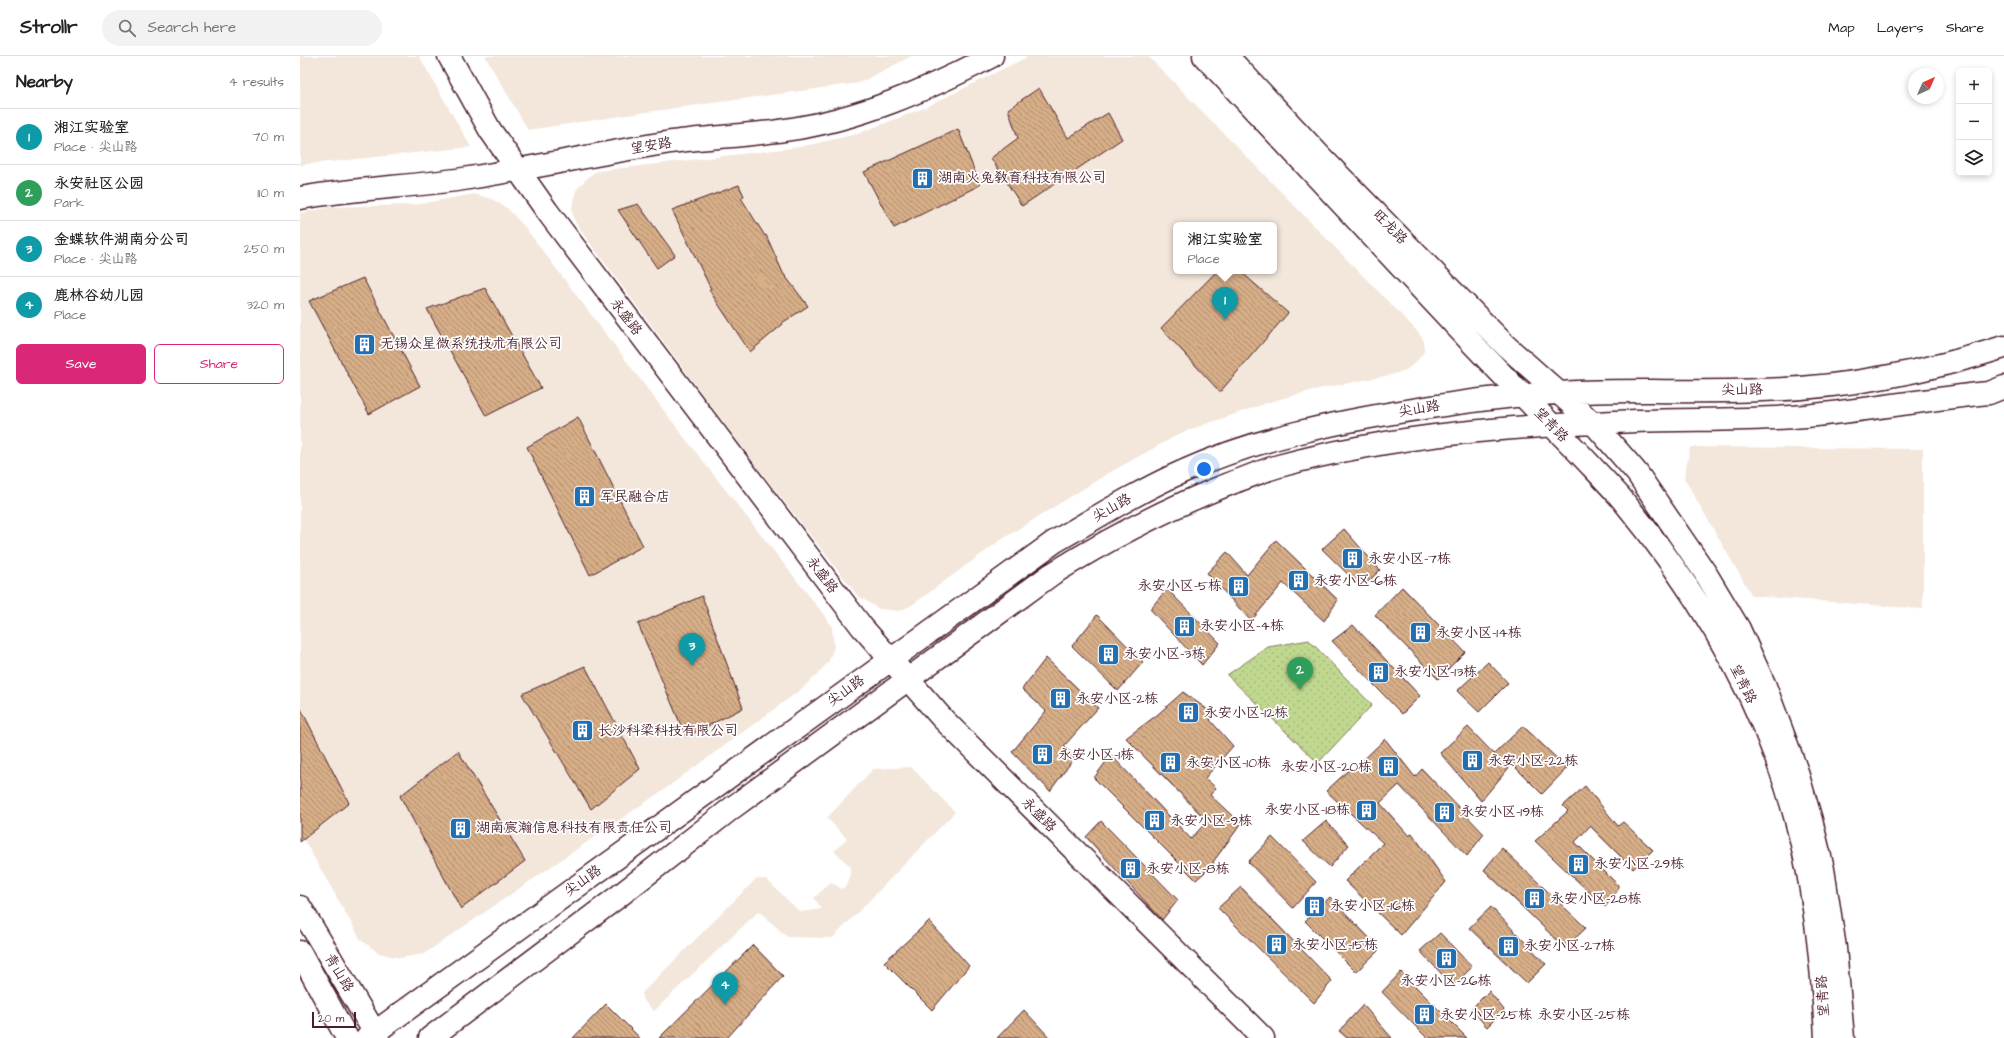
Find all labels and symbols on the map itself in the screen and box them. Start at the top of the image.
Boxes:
north arrow [1908,68,1944,104]
street label: 望安路 [629,133,673,159]
building icon: 湖南火兔教育科技有限公司 [910,165,936,191]
place label: 湖南火兔教育科技有限公司 [938,168,1106,188]
street label: 旺龙路 [1368,205,1412,249]
pin: 1 [1212,287,1238,320]
street label: 永盛路 [605,294,647,340]
building icon: 无锡众星微系统技术有限公司 [351,331,377,357]
place label: 无锡众星微系统技术有限公司 [380,334,562,354]
street label: 尖山路 [1721,380,1763,400]
street label: 尖山路 [1397,396,1441,422]
street label: 望青路 [1529,403,1573,447]
your location [1194,459,1214,479]
building icon: 军民融合店 [572,484,598,510]
place label: 军民融合店 [600,487,670,507]
street label: 尖山路 [1089,489,1135,527]
building icon: 永安小区-7栋 [1339,546,1365,572]
place label: 永安小区-7栋 [1368,549,1451,569]
street label: 永盛路 [801,552,843,598]
building icon: 永安小区-6栋 [1286,568,1312,594]
place label: 永安小区-6栋 [1314,571,1397,591]
building icon: 永安小区-5栋 [1225,573,1251,599]
place label: 永安小区-5栋 [1138,576,1222,596]
building icon: 永安小区-4栋 [1171,613,1197,639]
place label: 永安小区-4栋 [1200,616,1284,636]
building icon: 永安小区-14栋 [1407,620,1433,646]
place label: 永安小区-14栋 [1436,623,1522,643]
pin: 3 [679,633,705,666]
building icon: 永安小区-3栋 [1095,641,1121,667]
place label: 永安小区-3栋 [1124,644,1205,664]
pin: 2 [1287,657,1313,690]
building icon: 永安小区-13栋 [1366,659,1392,685]
street label: 望青路 [1725,661,1761,707]
place label: 永安小区-13栋 [1394,662,1477,682]
street label: 尖山路 [823,671,869,711]
building icon: 永安小区-2栋 [1047,686,1073,712]
place label: 永安小区-2栋 [1076,689,1158,709]
building icon: 永安小区-12栋 [1175,700,1201,726]
place label: 永安小区-12栋 [1204,703,1288,723]
building icon: 长沙科梁科技有限公司 [569,718,595,744]
place label: 长沙科梁科技有限公司 [598,721,738,741]
building icon: 永安小区-1栋 [1030,742,1056,768]
place label: 永安小区-1栋 [1058,745,1134,765]
building icon: 永安小区-22栋 [1460,748,1486,774]
building icon: 永安小区-10栋 [1158,750,1184,776]
place label: 永安小区-22栋 [1488,751,1578,771]
place label: 永安小区-10栋 [1186,753,1271,773]
building icon: 永安小区-20栋 [1375,754,1401,780]
place label: 永安小区-20栋 [1281,757,1372,777]
street label: 永盛路 [1017,793,1061,837]
building icon: 永安小区-18栋 [1353,797,1379,823]
building icon: 永安小区-19栋 [1431,799,1457,825]
place label: 永安小区-18栋 [1265,800,1350,820]
place label: 永安小区-19栋 [1460,802,1544,822]
building icon: 永安小区-9栋 [1142,808,1168,834]
place label: 永安小区-9栋 [1170,811,1252,831]
building icon: 湖南宸瀚信息科技有限责任公司 [448,815,474,841]
place label: 湖南宸瀚信息科技有限责任公司 [476,818,672,838]
building icon: 永安小区-29栋 [1565,851,1591,877]
place label: 永安小区-29栋 [1594,854,1684,874]
building icon: 永安小区-8栋 [1118,856,1144,882]
place label: 永安小区-8栋 [1146,859,1229,879]
street label: 尖山路 [560,861,606,901]
building icon: 永安小区-28栋 [1522,886,1548,912]
place label: 永安小区-28栋 [1550,889,1641,909]
building icon: 永安小区-16栋 [1302,893,1328,919]
place label: 永安小区-16栋 [1330,896,1415,916]
building icon: 永安小区-15栋 [1263,932,1289,958]
building icon: 永安小区-27栋 [1495,933,1521,959]
place label: 永安小区-15栋 [1292,935,1378,955]
place label: 永安小区-27栋 [1524,936,1615,956]
building icon: 永安小区-26栋 [1433,946,1459,972]
street label: 青山路 [320,950,358,996]
place label: 永安小区-26栋 [1400,971,1492,991]
pin: 4 [712,972,738,1005]
street label: 望青路 [1812,974,1834,1018]
building icon: 永安小区-25栋 永安小区-25栋 [1411,1002,1437,1028]
place label: 永安小区-25栋 永安小区-25栋 [1440,1005,1630,1025]
scale bar [312,1010,356,1029]

